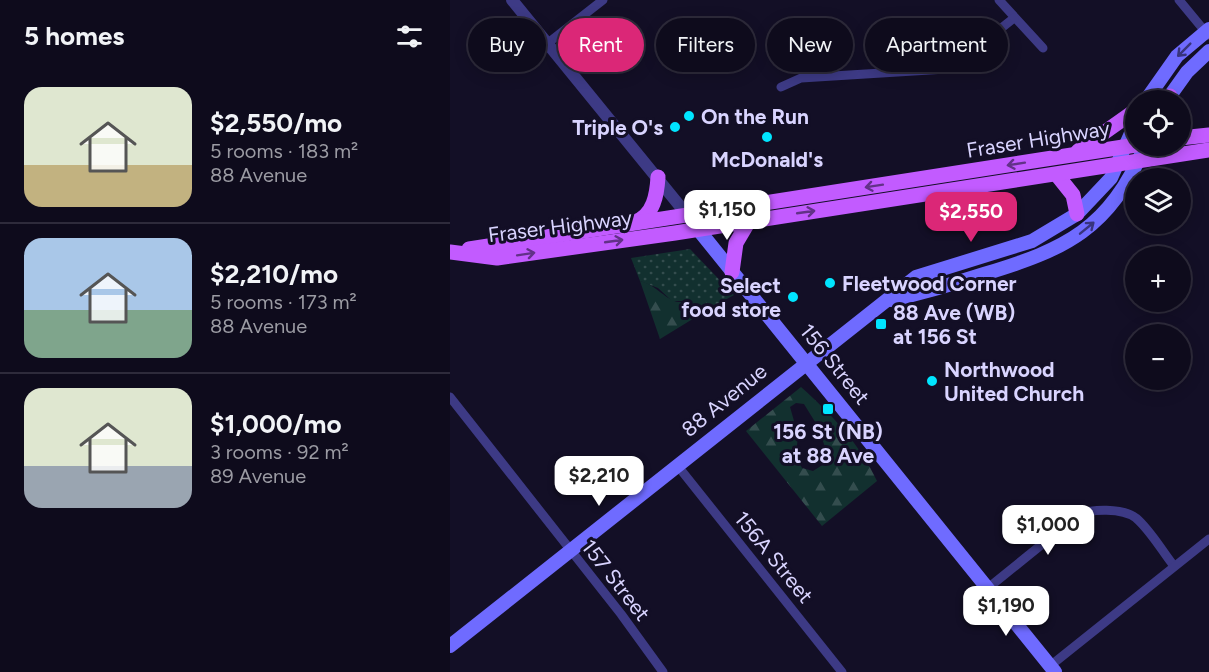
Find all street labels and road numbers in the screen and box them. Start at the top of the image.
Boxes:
street label: Fraser Highway [964,115,1112,163]
street label: Fraser Highway [487,205,633,247]
street label: 156 Street [795,319,875,409]
street label: 88 Avenue [676,358,772,442]
street label: 156A Street [729,506,819,608]
street label: 157 Street [577,534,655,626]

